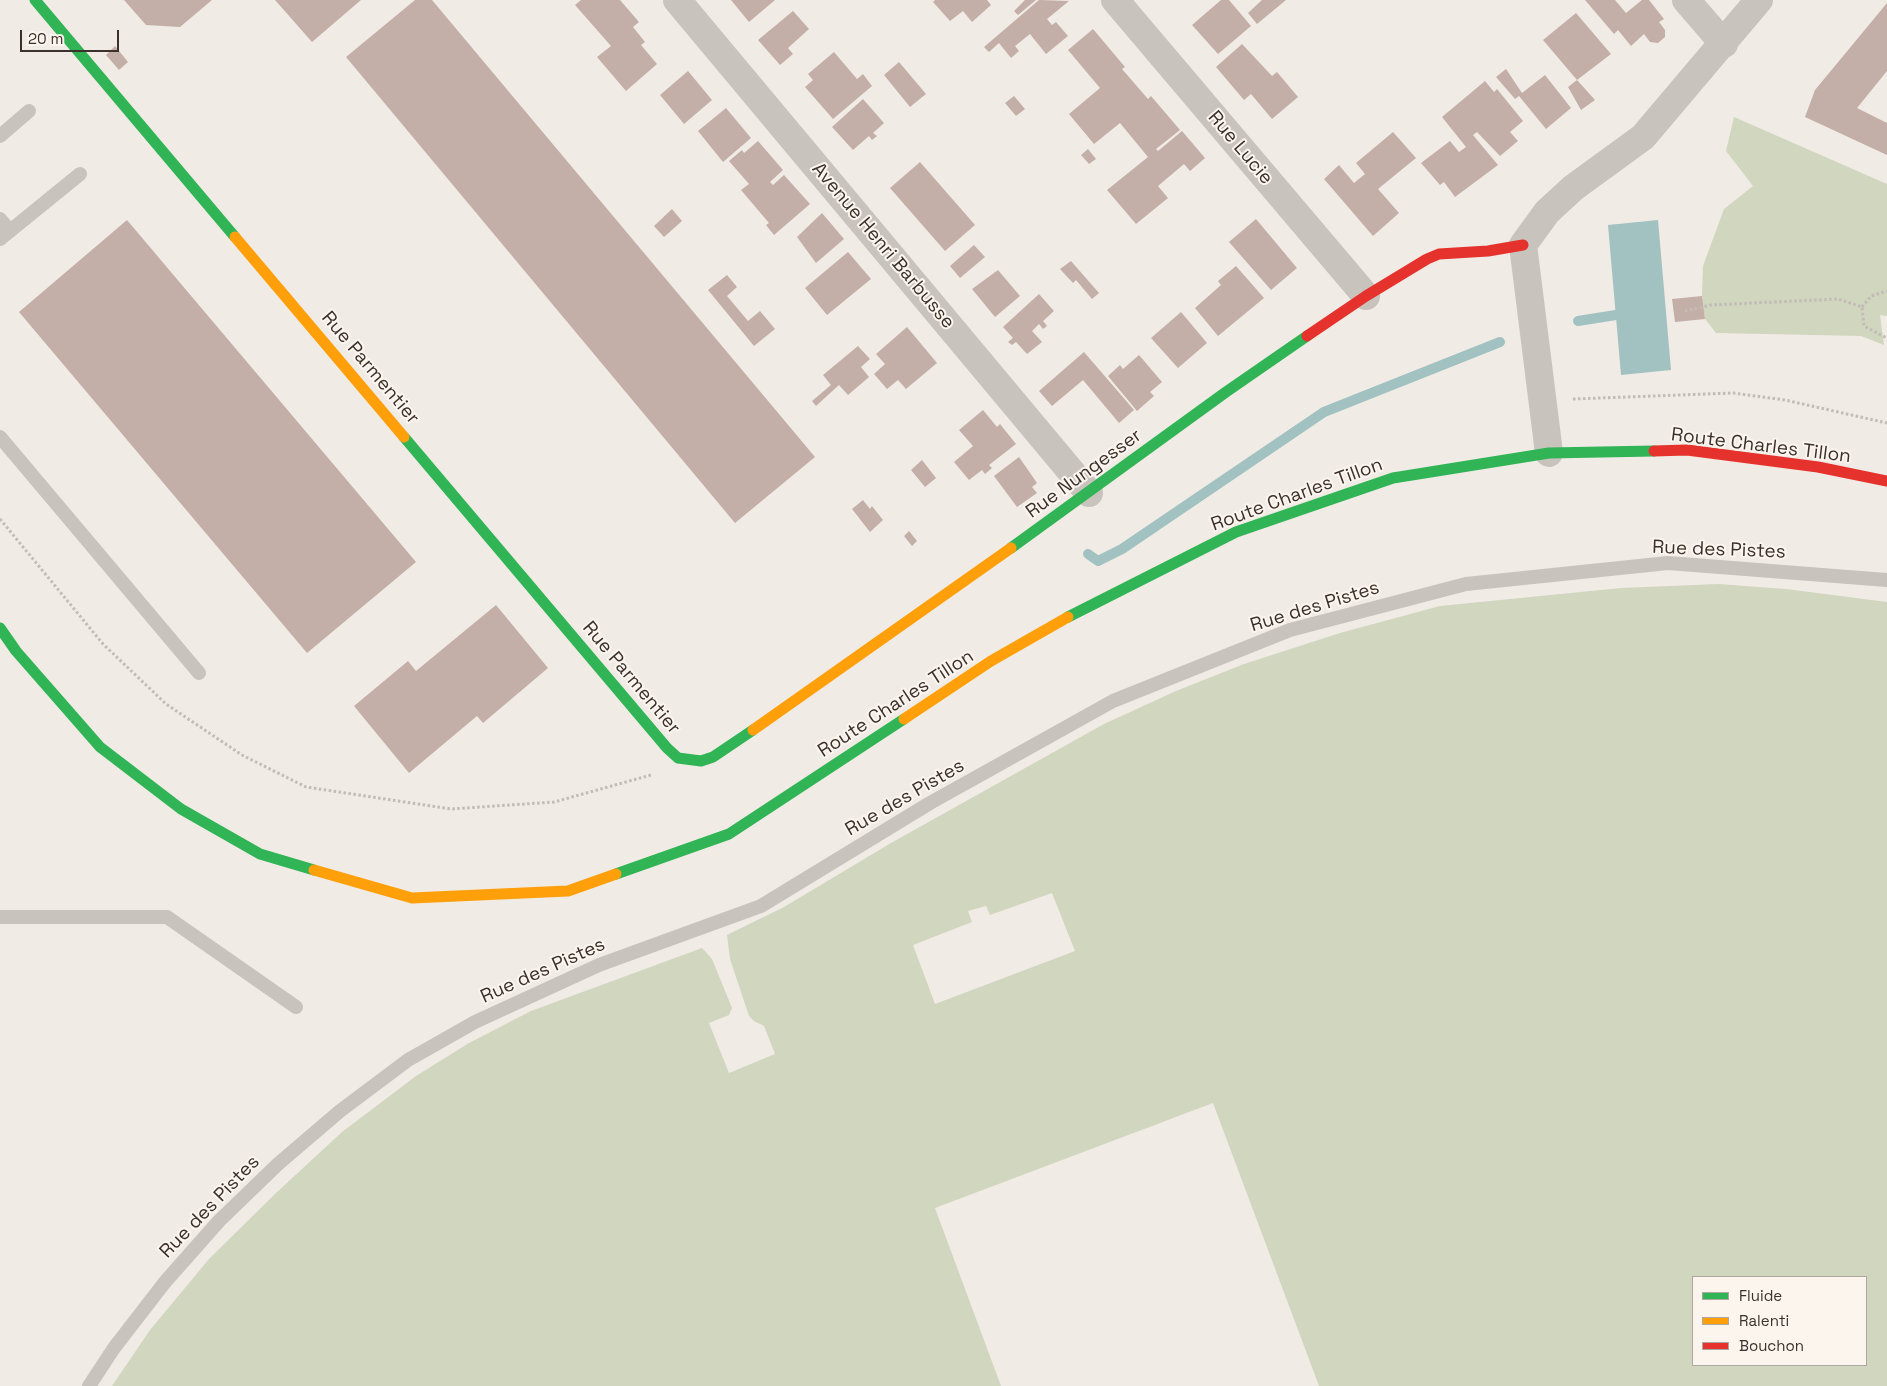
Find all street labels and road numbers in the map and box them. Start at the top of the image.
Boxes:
street label: Rue Lucie [1203,107,1277,189]
street label: Avenue Henri Barbusse [807,158,959,334]
street label: Rue Parmentier [316,307,424,429]
street label: Rue Nungesser [1022,424,1146,524]
street label: Route Charles Tillon [1670,424,1852,468]
street label: Route Charles Tillon [1208,453,1386,537]
street label: Rue des Pistes [1652,536,1786,564]
street label: Rue des Pistes [1248,577,1382,637]
street label: Rue Parmentier [577,617,685,739]
street label: Route Charles Tillon [814,645,978,763]
street label: Rue des Pistes [841,755,969,841]
street label: Rue des Pistes [477,933,609,1009]
street label: Rue des Pistes [155,1151,265,1263]

